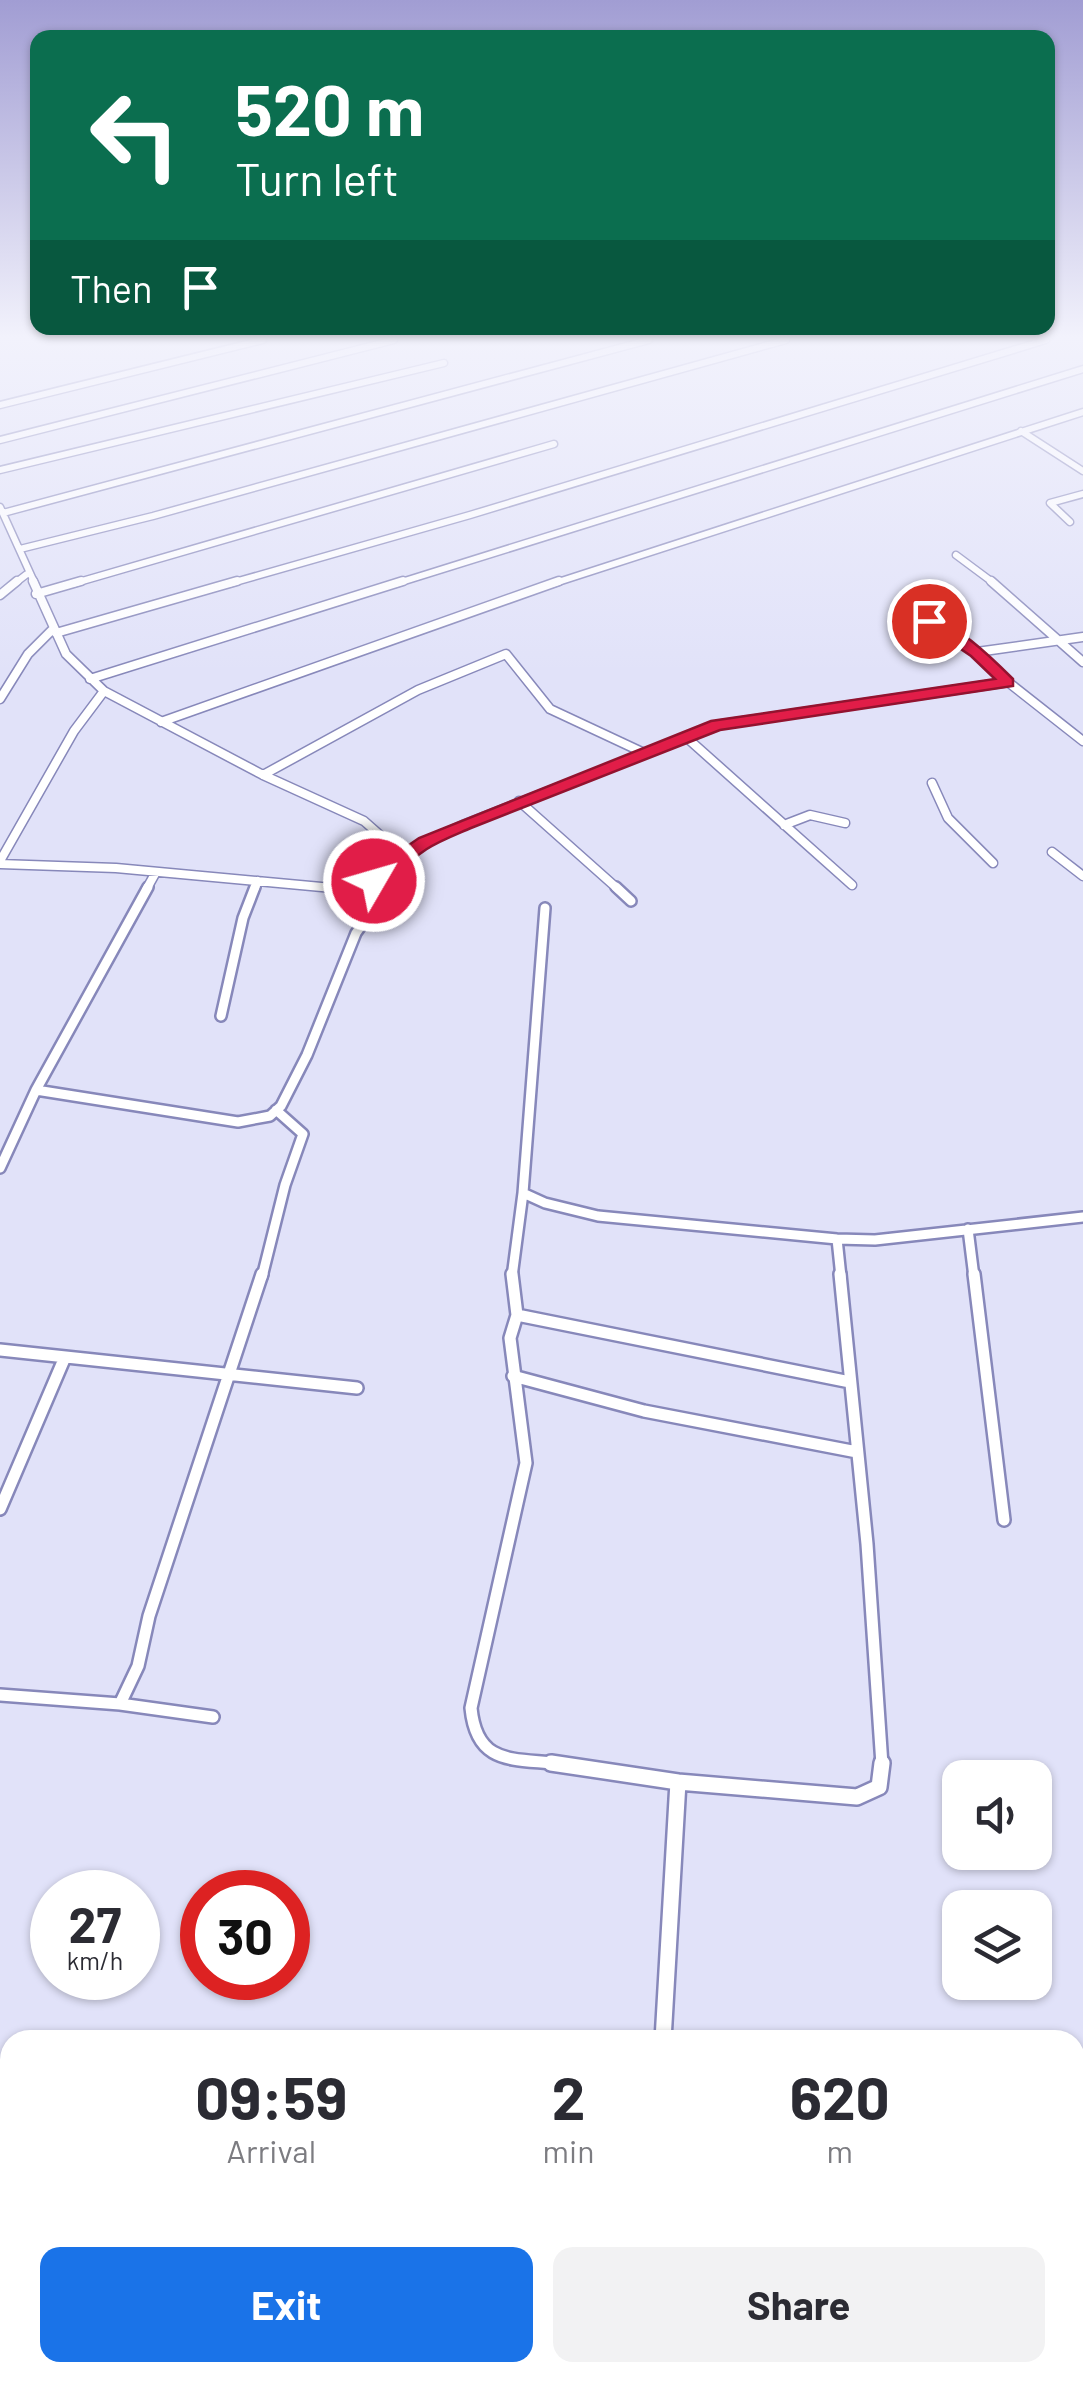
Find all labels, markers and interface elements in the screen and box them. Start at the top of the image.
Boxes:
text: 520 m [235,66,424,150]
icon: left [70,70,200,200]
text: Turn left [235,151,399,205]
icon: arrive [173,260,228,315]
text: Then [70,265,153,311]
pin [887,579,972,664]
icon: arrive [902,594,957,649]
position arrow [322,829,426,933]
map controls [942,1760,1052,2000]
button: sound [942,1760,1052,1870]
speed limit sign: 30 [180,1870,310,2000]
button: layers [942,1890,1052,2000]
text: 27 [69,1893,121,1953]
text: km/h [67,1945,123,1975]
text: 09:59 [195,2060,347,2132]
text: 2 [552,2060,585,2132]
text: 620 [790,2060,890,2132]
text: Arrival [227,2131,316,2169]
text: min [543,2131,594,2169]
text: m [826,2131,853,2169]
button: Exit [40,2247,533,2362]
button: Share [553,2247,1045,2362]

